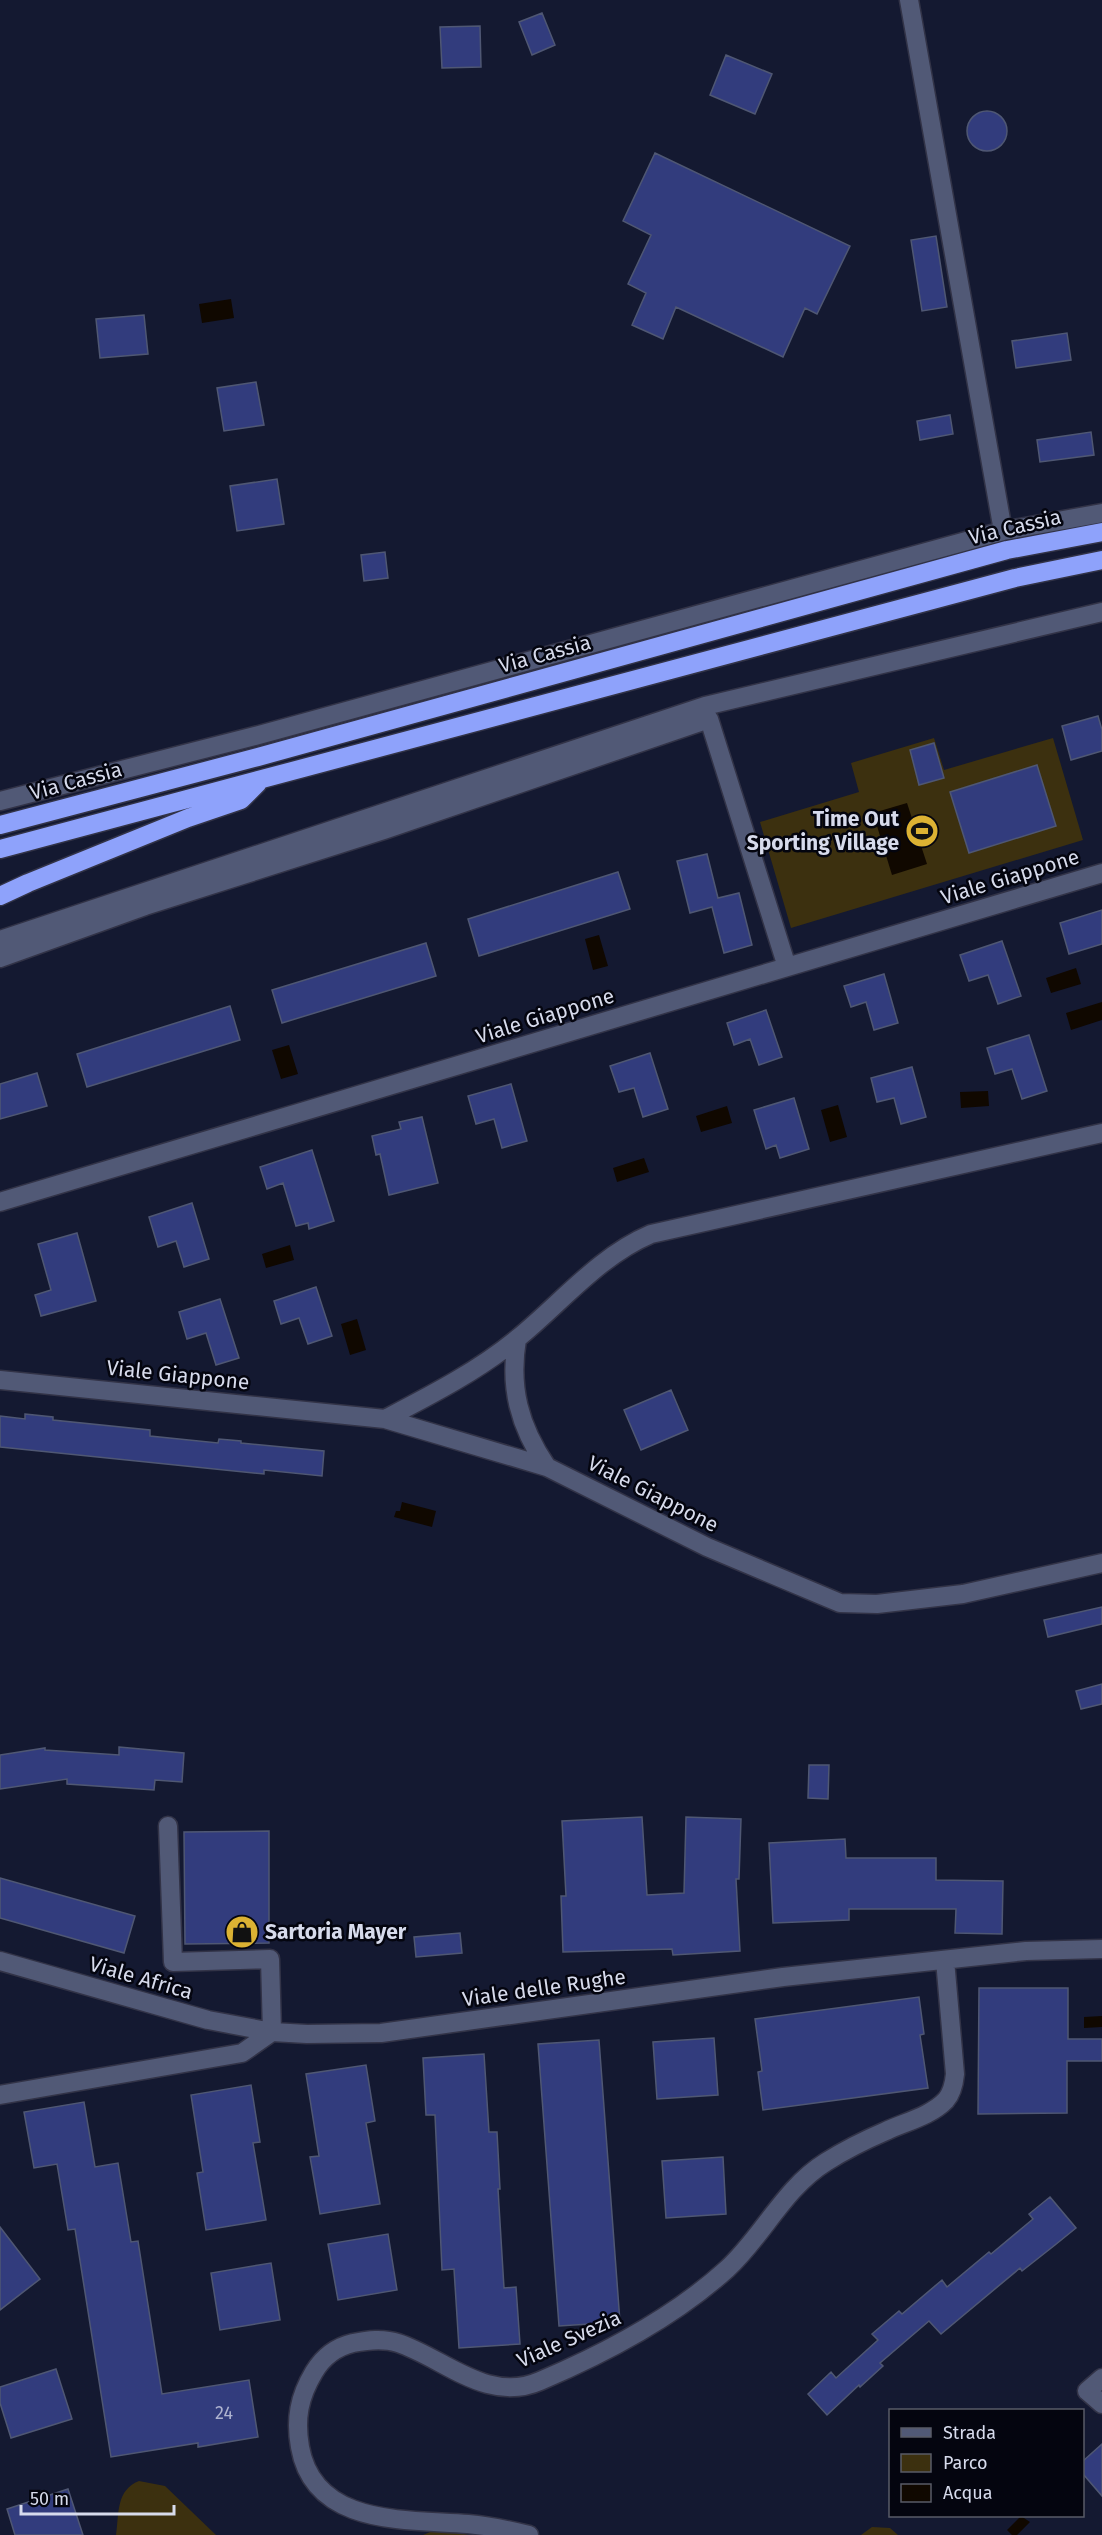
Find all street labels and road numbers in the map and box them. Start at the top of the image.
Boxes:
street label: Via Cassia [966,504,1064,550]
street label: Via Cassia [496,629,594,679]
street label: Via Cassia [27,756,125,806]
street label: Viale Giappone [938,844,1082,910]
street label: Viale Giappone [473,983,617,1049]
street label: Viale Giappone [105,1355,251,1395]
street label: Viale Giappone [583,1450,723,1538]
street label: Viale Africa [86,1951,196,2005]
street label: Viale delle Rughe [461,1964,627,2012]
street label: Viale Svezia [513,2305,625,2373]

